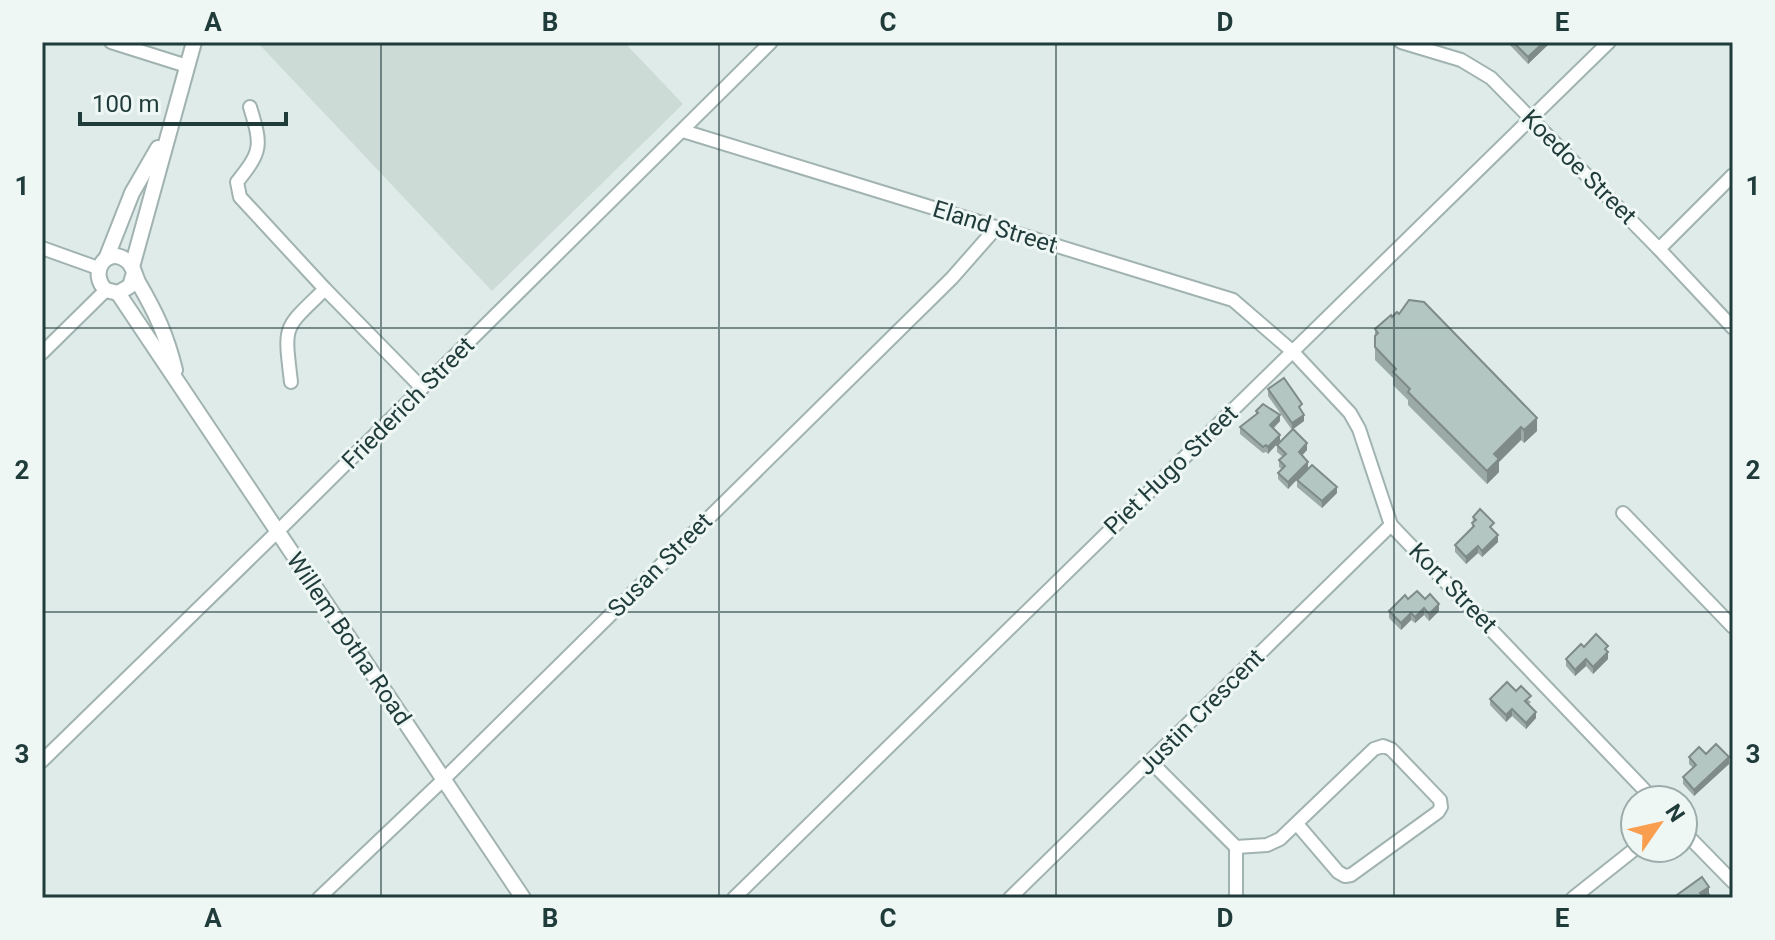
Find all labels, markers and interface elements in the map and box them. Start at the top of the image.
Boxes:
text: A [204,7,222,37]
text: B [542,7,558,37]
text: C [879,7,897,37]
text: D [1217,7,1233,37]
text: E [1555,7,1570,37]
scale bar [80,76,286,126]
text: 100 m [92,90,159,118]
street label: Koedoe Street [1516,104,1642,230]
text: 1 [15,171,29,201]
text: 1 [1746,171,1760,201]
street label: Eland Street [929,195,1061,259]
street label: Friederich Street [336,331,480,475]
street label: Piet Hugo Street [1099,399,1244,541]
text: 2 [15,455,29,485]
text: 2 [1746,455,1760,485]
street label: Susan Street [602,507,718,623]
street label: Kort Street [1403,537,1503,639]
street label: Willem Botha Road [281,547,417,731]
street label: Justin Crescent [1132,643,1270,781]
text: 3 [15,739,29,769]
text: 3 [1746,739,1760,769]
north arrow [1619,784,1699,864]
text: N [1660,800,1690,827]
text: A [204,903,222,933]
text: B [542,903,558,933]
text: C [879,903,897,933]
text: D [1217,903,1233,933]
text: E [1555,903,1570,933]

